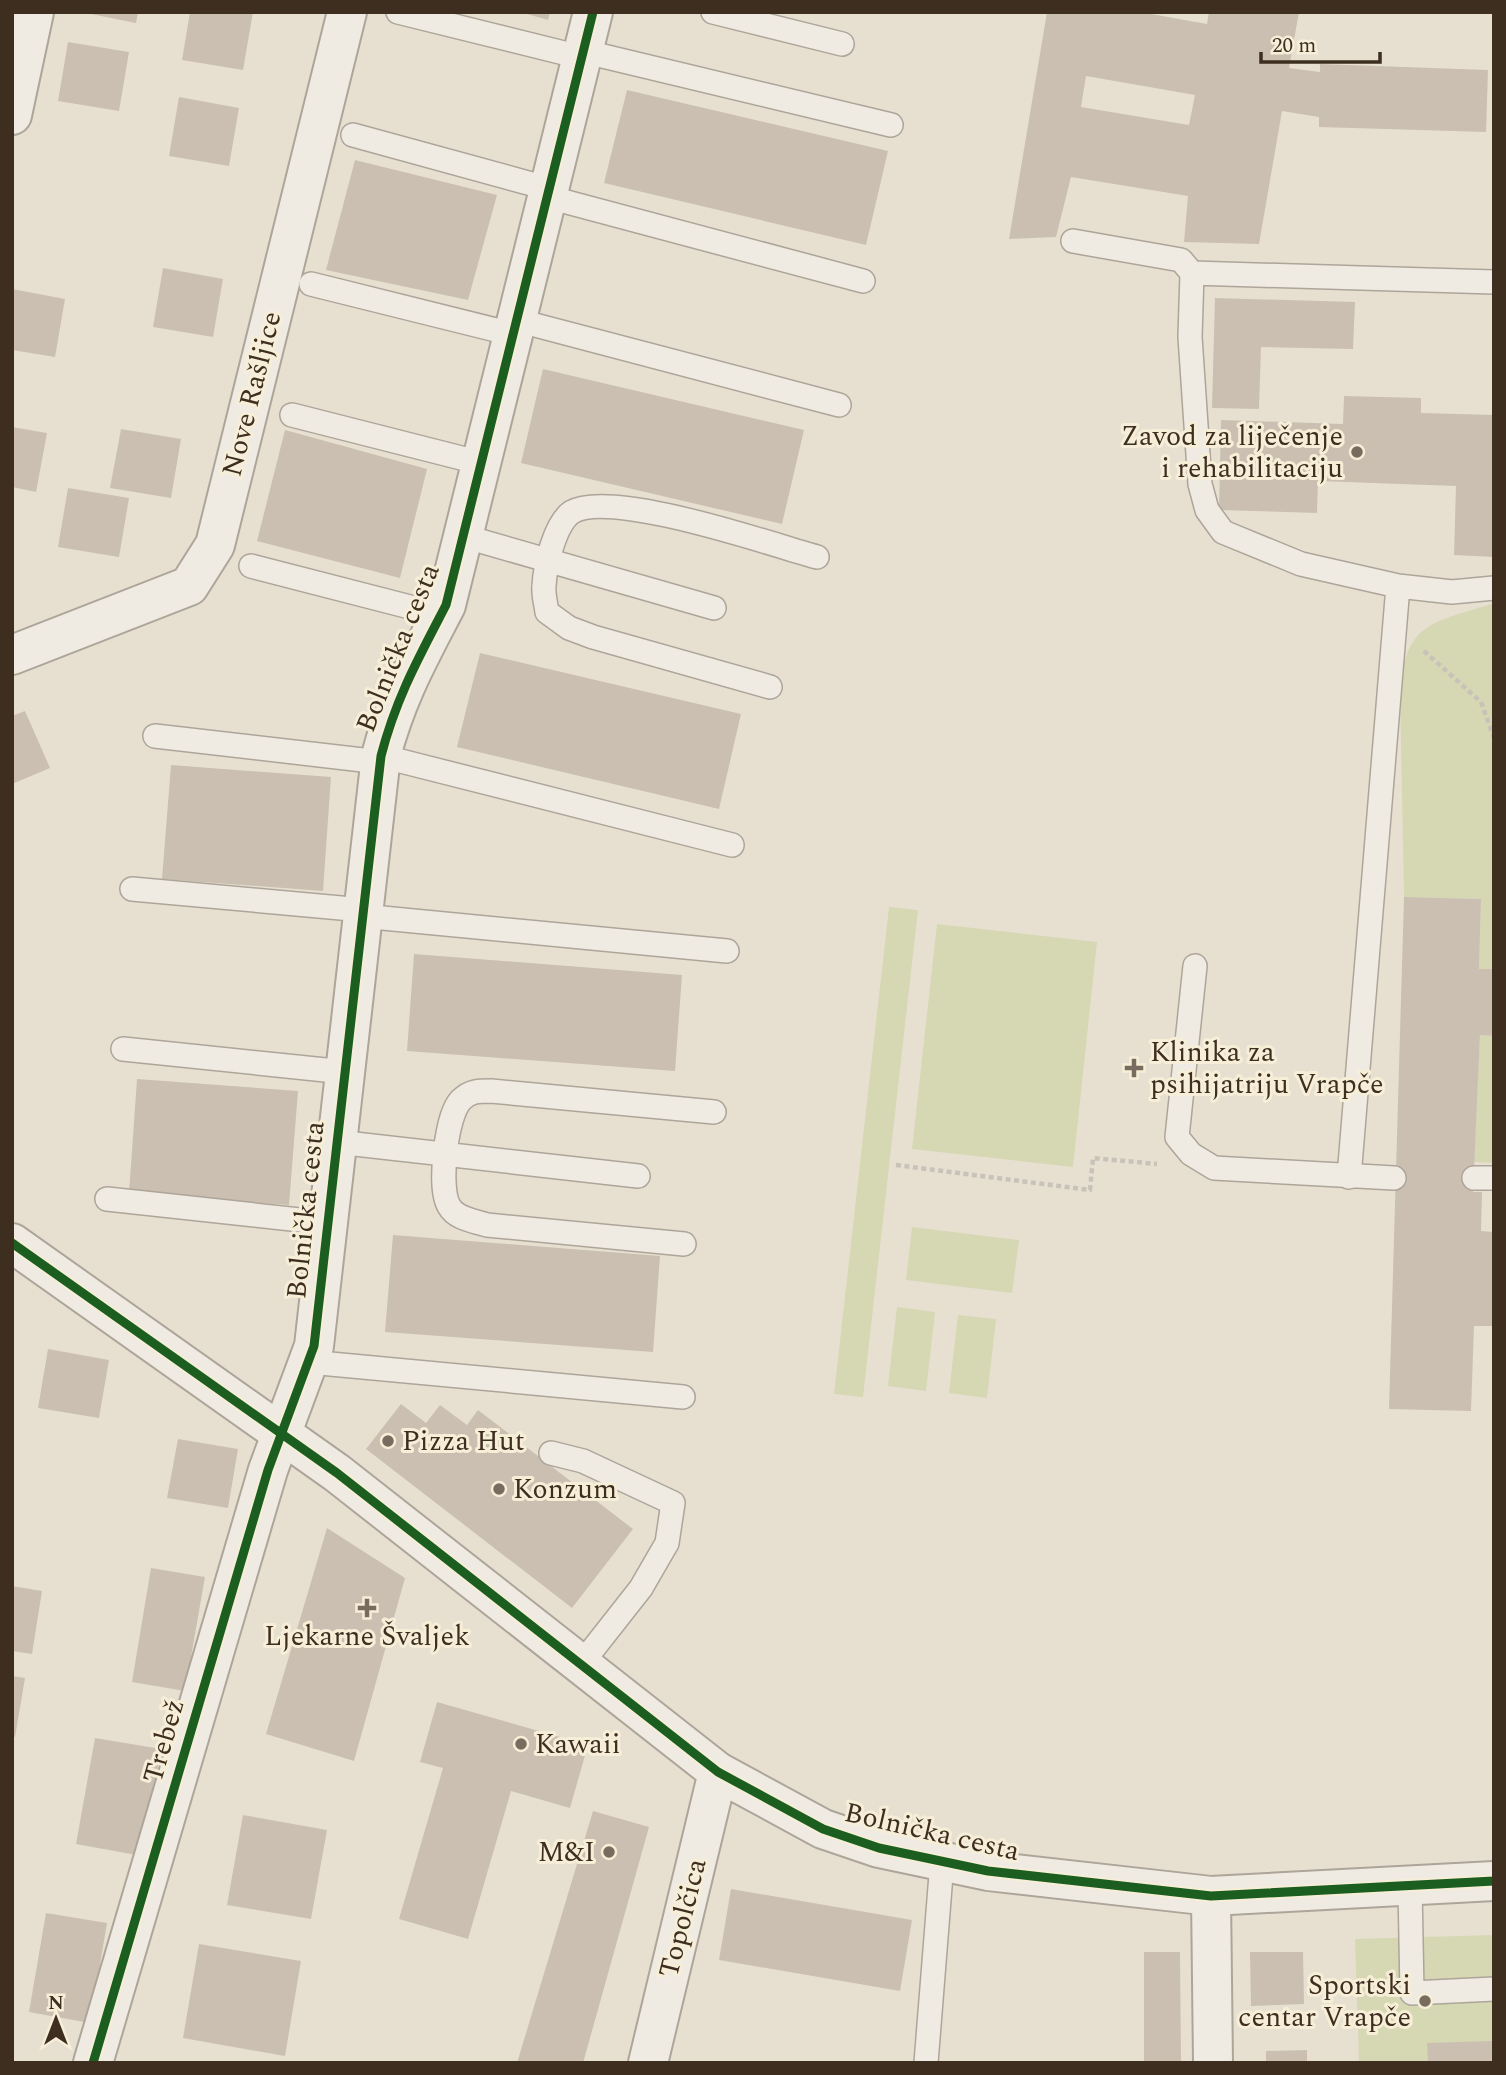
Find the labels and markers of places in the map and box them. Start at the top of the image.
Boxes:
place label: Zavod za liječenje i rehabilitaciju [1121,415,1343,490]
marker: Zavod za liječenje i rehabilitaciju [1349,444,1365,460]
place label: Klinika za psihijatriju Vrapče [1150,1031,1384,1106]
marker: Klinika za psihijatriju Vrapče [1124,1058,1144,1078]
place label: Pizza Hut [402,1420,525,1463]
marker: Pizza Hut [380,1433,396,1449]
place label: Konzum [513,1468,617,1511]
marker: Konzum [491,1481,507,1497]
marker: Ljekarne Švaljek [359,1600,375,1616]
place label: Ljekarne Švaljek [264,1615,470,1658]
place label: Kawaii [535,1723,621,1766]
marker: Kawaii [513,1736,529,1752]
place label: M&I [538,1831,595,1874]
marker: M&I [601,1844,617,1860]
place label: Sportski centar Vrapče [1238,1964,1411,2039]
marker: Sportski centar Vrapče [1417,1993,1433,2009]

